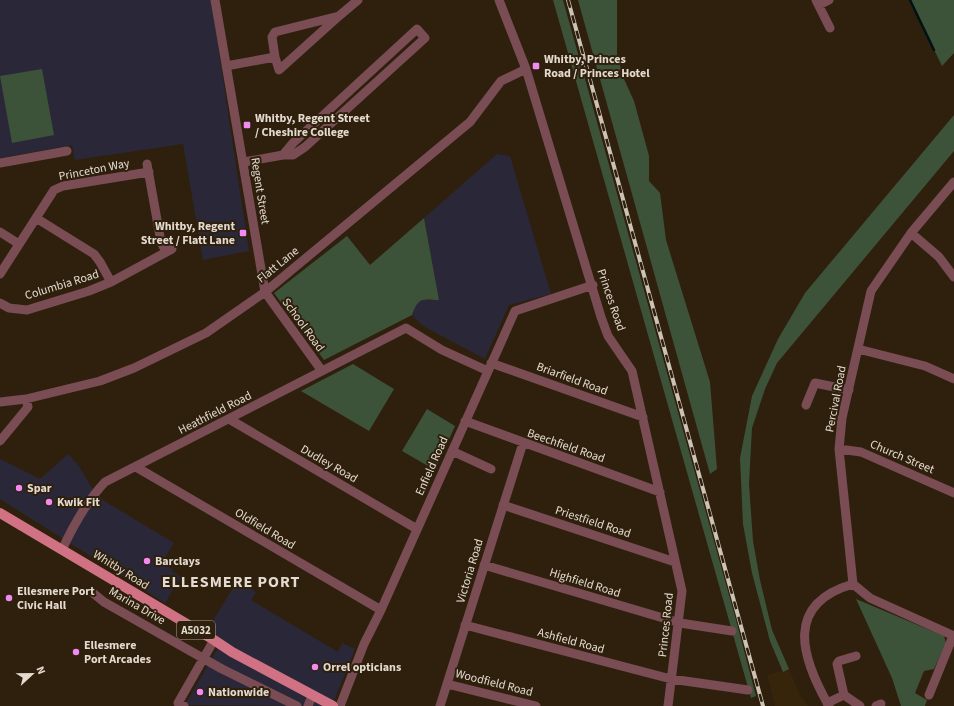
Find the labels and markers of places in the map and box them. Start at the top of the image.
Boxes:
place label: Whitby, Princes Road / Princes Hotel [544,51,650,82]
marker: Whitby, Princes Road / Princes Hotel [531,61,541,71]
place label: Whitby, Regent Street / Cheshire College [255,110,370,141]
marker: Whitby, Regent Street / Cheshire College [242,120,252,130]
place label: Whitby, Regent Street / Flatt Lane [141,218,235,249]
marker: Whitby, Regent Street / Flatt Lane [238,228,248,238]
place label: Spar [27,480,52,497]
marker: Spar [14,483,24,493]
place label: Kwik Fit [57,494,100,511]
marker: Kwik Fit [44,497,54,507]
place label: Barclays [155,553,200,570]
marker: Barclays [142,556,152,566]
place label: Ellesmere Port Civic Hall [17,583,95,614]
marker: Ellesmere Port Civic Hall [4,593,14,603]
place label: Ellesmere Port Arcades [84,637,151,668]
marker: Ellesmere Port Arcades [71,647,81,657]
place label: Orrel opticians [323,659,401,676]
marker: Orrel opticians [310,662,320,672]
place label: Nationwide [208,684,269,701]
marker: Nationwide [195,687,205,697]

